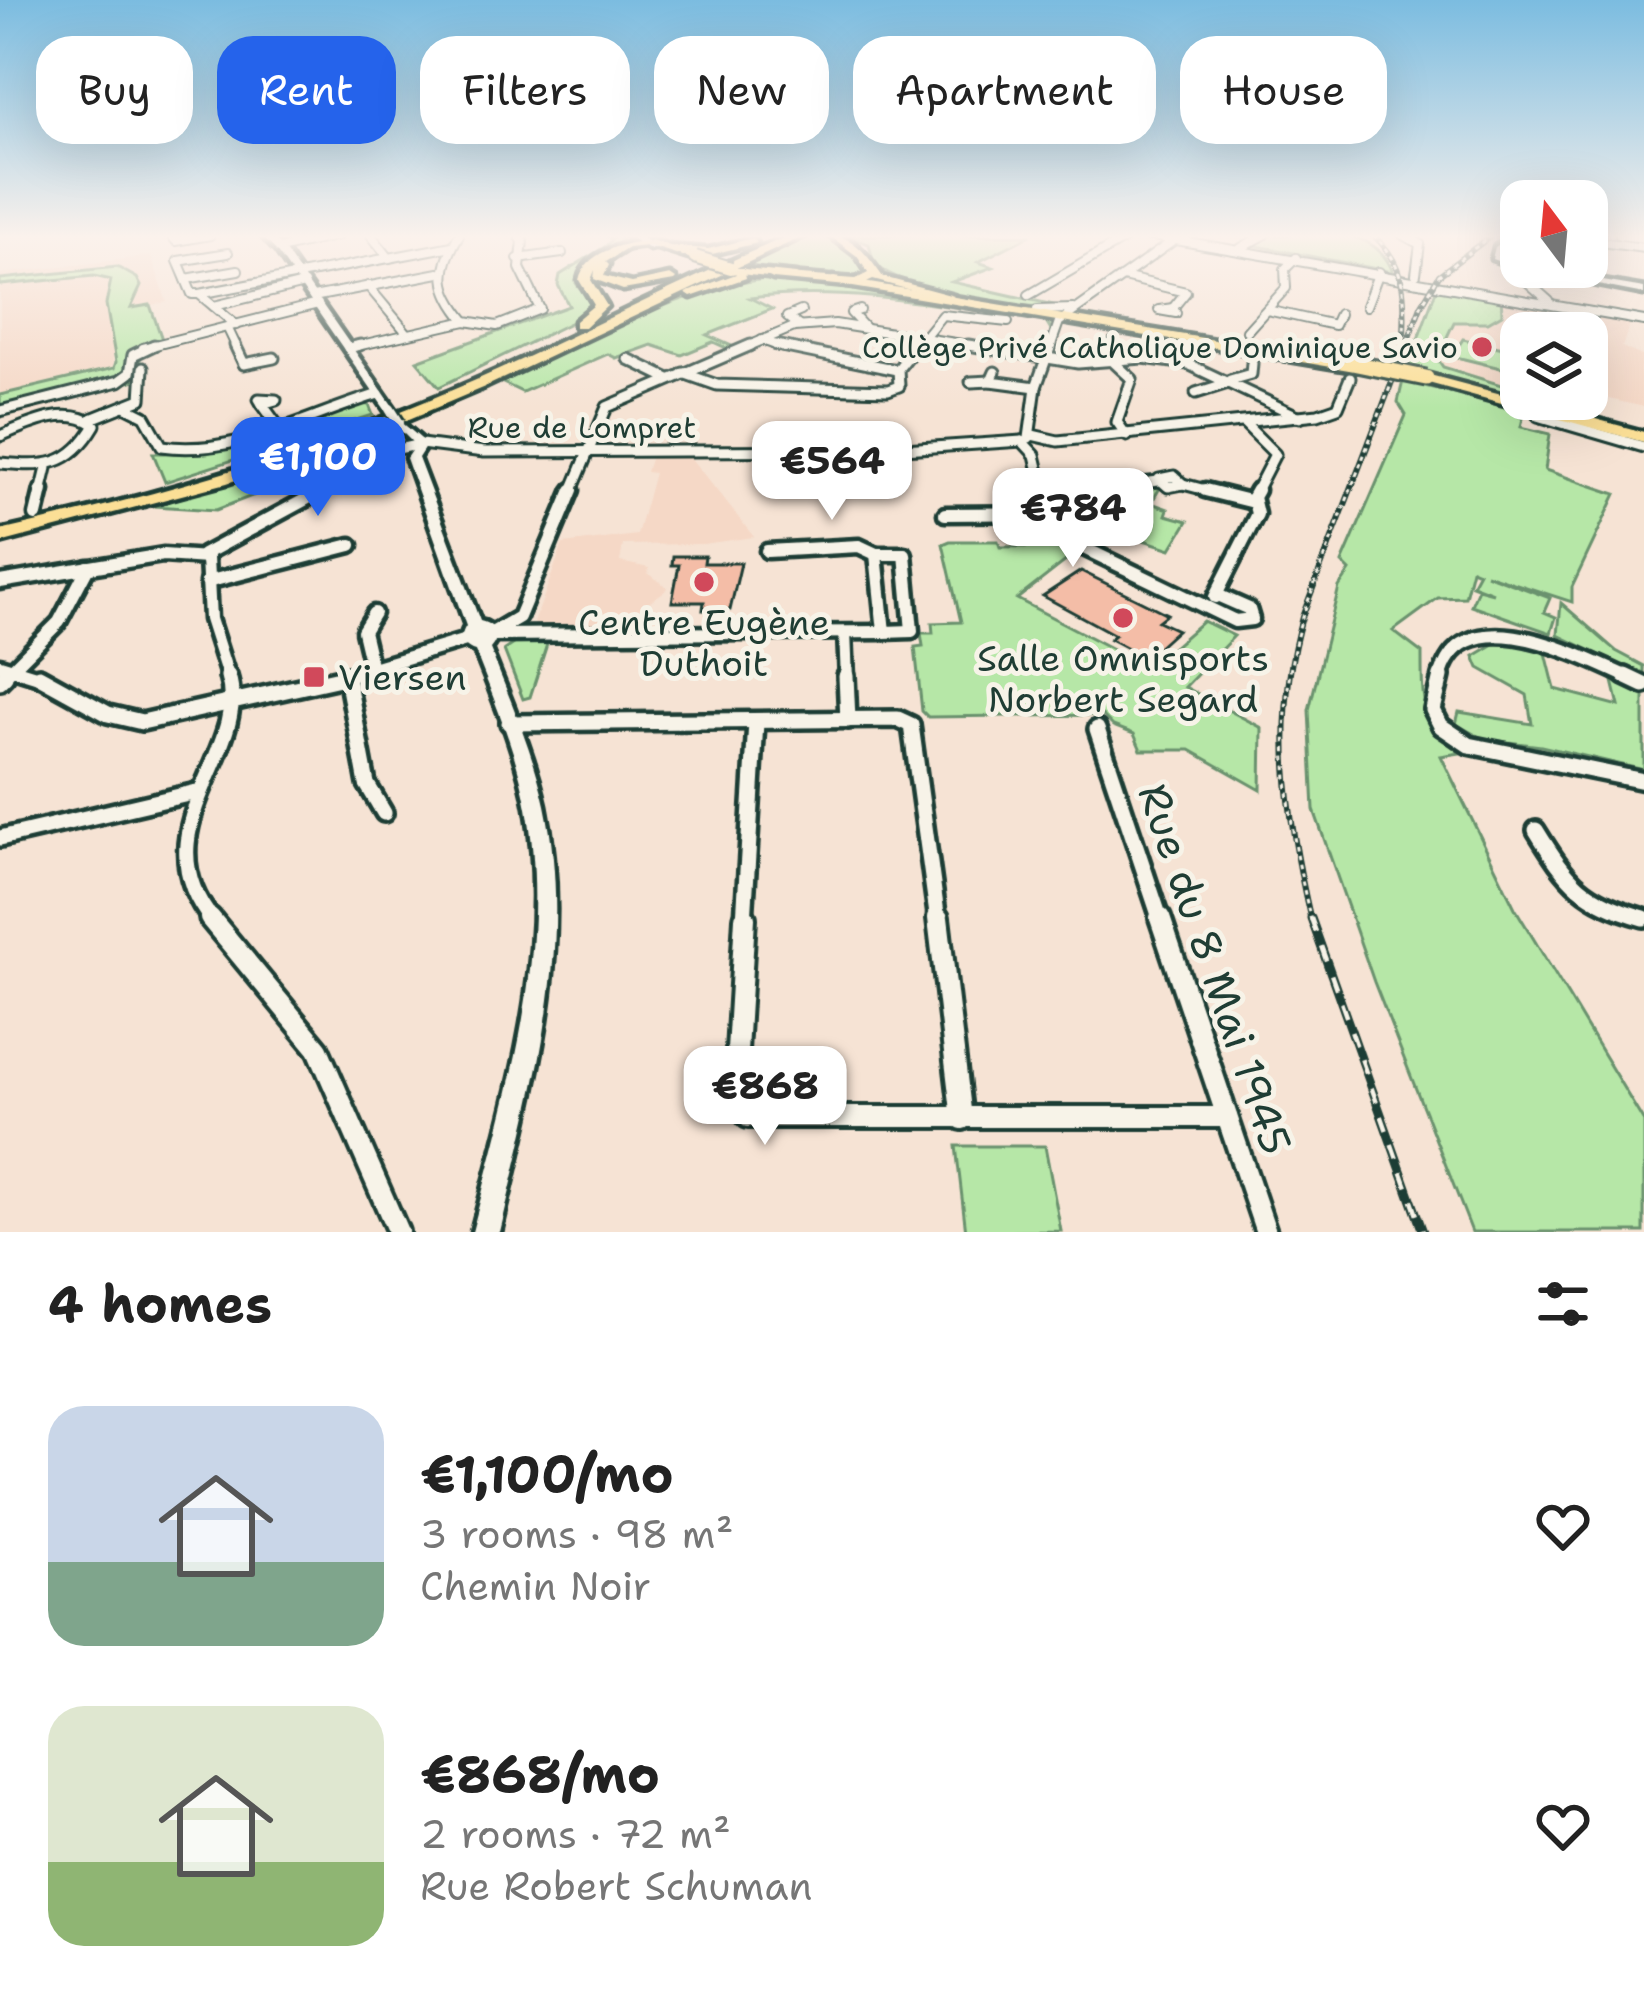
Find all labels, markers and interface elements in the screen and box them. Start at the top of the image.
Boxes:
chip: Buy [36,36,193,144]
chip: Rent [217,36,396,144]
chip: Filters [420,36,630,144]
chip: New [654,36,829,144]
chip: Apartment [853,36,1156,144]
chip: House [1180,36,1387,144]
north arrow [1500,180,1608,288]
map controls [1500,180,1608,420]
button: layers [1500,312,1608,420]
place label: Collège Privé Catholique Dominique Savio [862,327,1458,368]
marker: Collège Privé Catholique Dominique Savio [1469,334,1495,360]
street label: Rue de Lompret [468,407,696,448]
pin: €1,100 [220,417,416,519]
pin: €564 [761,421,903,523]
text: €1,100 [258,430,378,482]
text: €564 [779,434,885,486]
pin: €784 [1002,468,1144,570]
text: €784 [1019,481,1127,533]
marker: Centre Eugène Duthoit [691,569,717,595]
place label: Centre Eugène Duthoit [578,598,830,688]
marker: Salle Omnisports Norbert Segard [1110,605,1136,631]
place label: Salle Omnisports Norbert Segard [977,634,1269,724]
place label: Viersen [338,653,467,702]
marker: Viersen [301,664,327,690]
street label: Rue du 8 Mai 1945 [1125,776,1305,1162]
pin: €868 [694,1046,836,1148]
text: €868 [711,1059,819,1111]
text: 4 homes [48,1270,272,1338]
icon: filters [1530,1271,1596,1337]
text: €1,100/mo [420,1440,674,1508]
icon: home [144,1454,288,1598]
icon: heart [1530,1493,1596,1559]
text: 3 rooms · 98 m² [420,1508,733,1560]
text: Chemin Noir [420,1560,651,1612]
text: €868/mo [420,1740,660,1808]
icon: home [144,1754,288,1898]
icon: heart [1530,1793,1596,1859]
text: 2 rooms · 72 m² [420,1808,731,1860]
text: Rue Robert Schuman [420,1860,812,1912]

